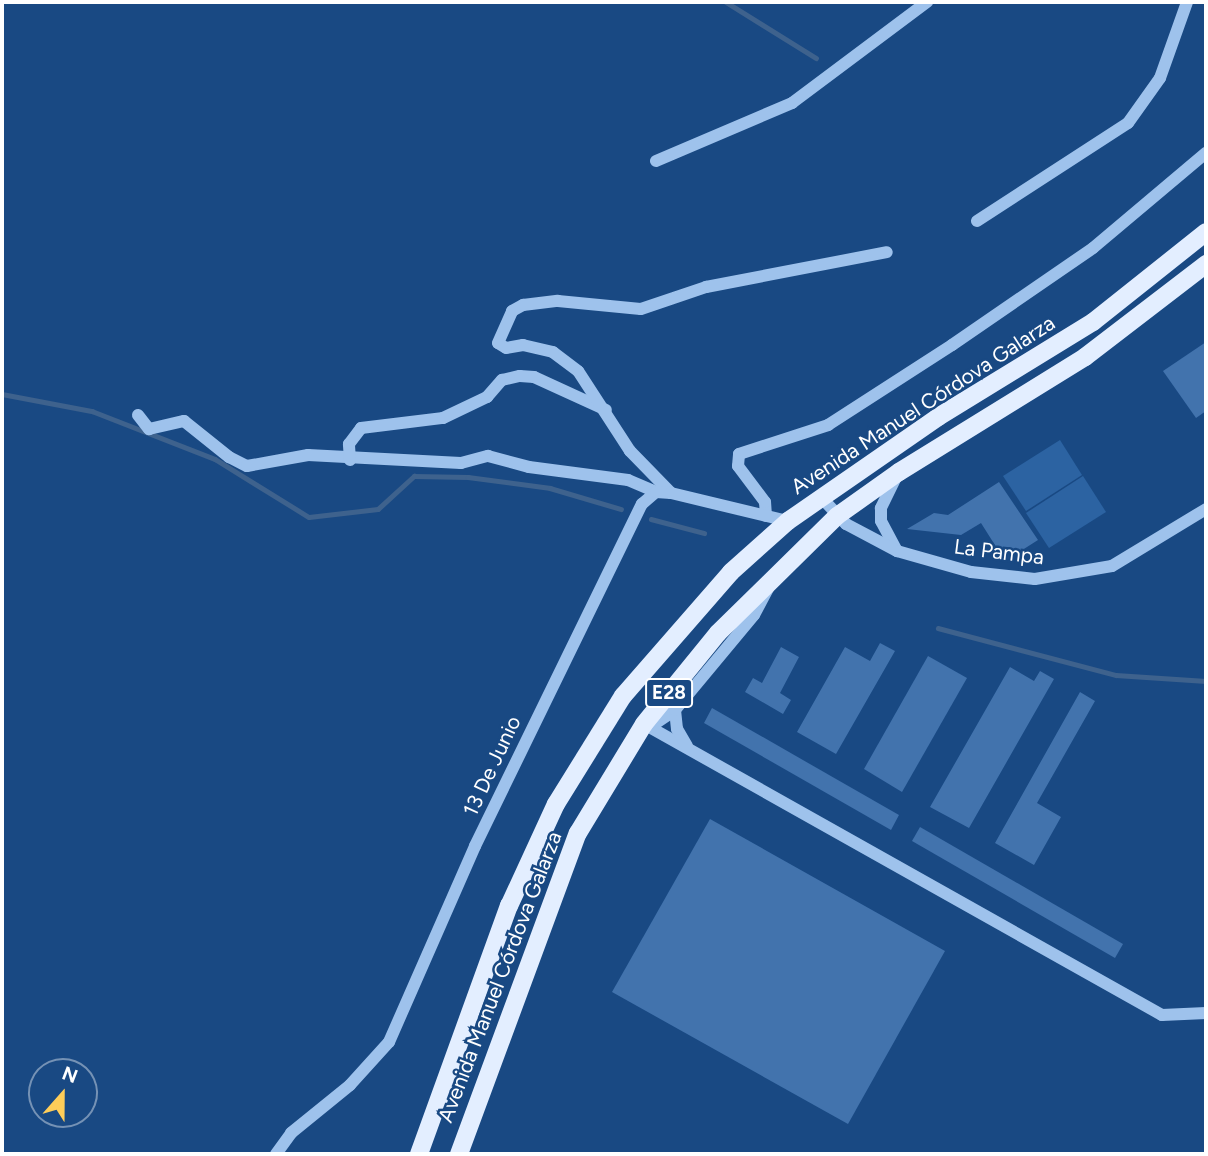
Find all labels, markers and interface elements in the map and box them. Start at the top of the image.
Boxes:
street label: Avenida Manuel Córdova Galarza [786,310,1060,500]
street label: La Pampa [953,534,1045,570]
road number: E28 [644,678,694,708]
street label: 13 De Junio [458,712,526,820]
street label: Avenida Manuel Córdova Galarza [433,828,567,1126]
north arrow [28,1058,98,1128]
text: N [59,1061,81,1088]

